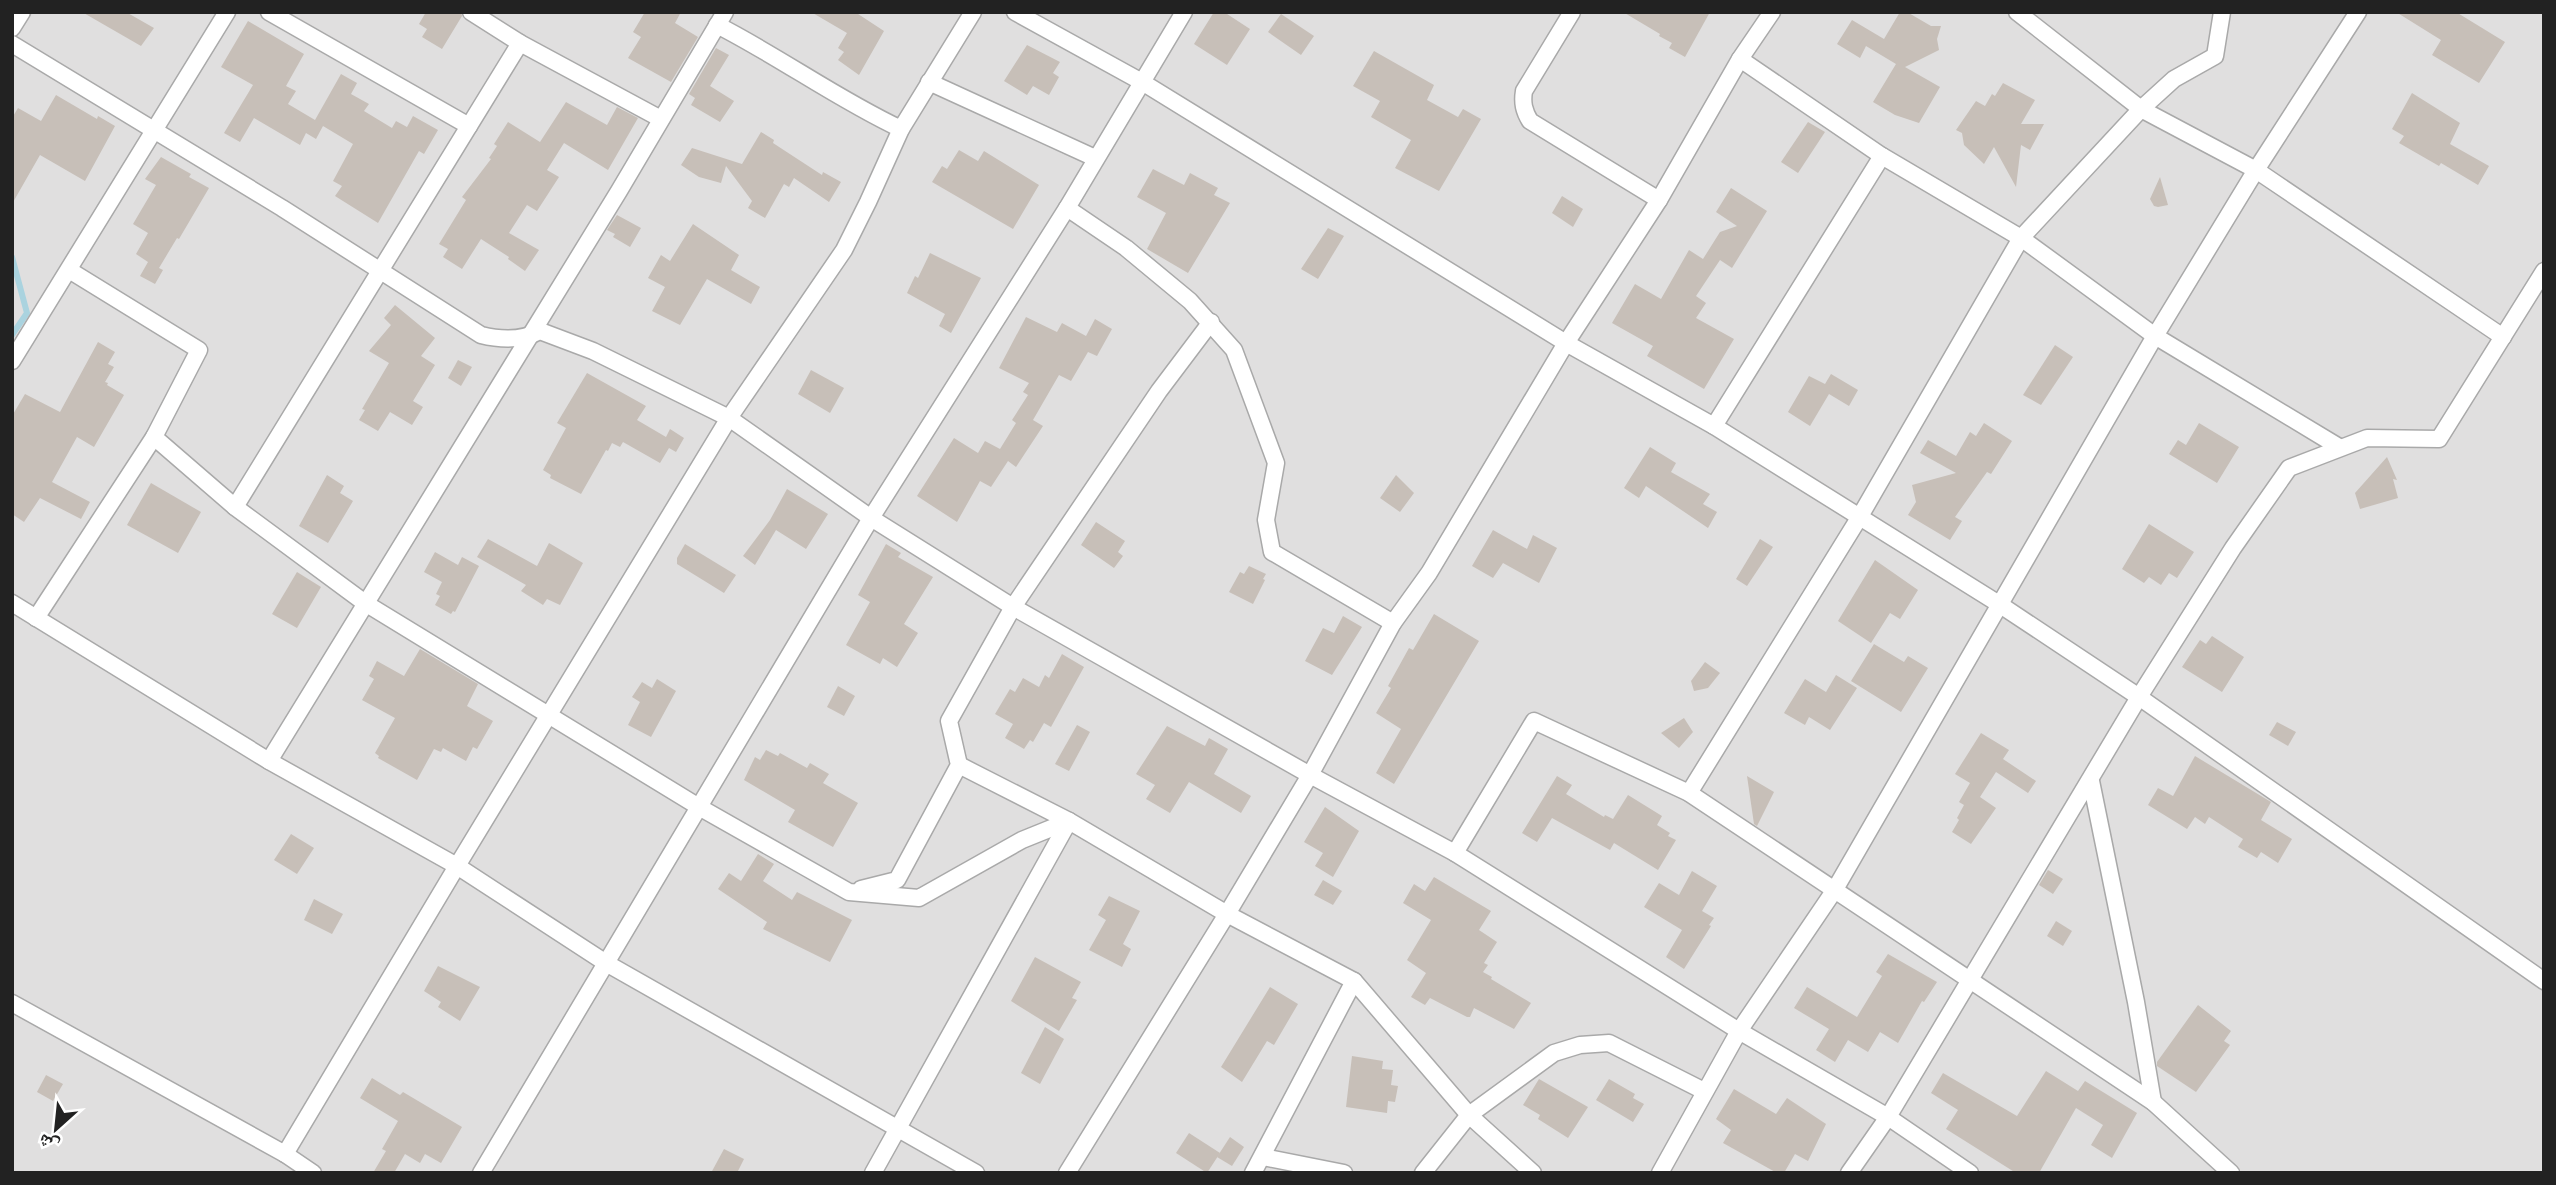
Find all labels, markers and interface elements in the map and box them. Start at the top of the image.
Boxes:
north arrow [21,1094,91,1164]
text: ش [32,1127,64,1162]

